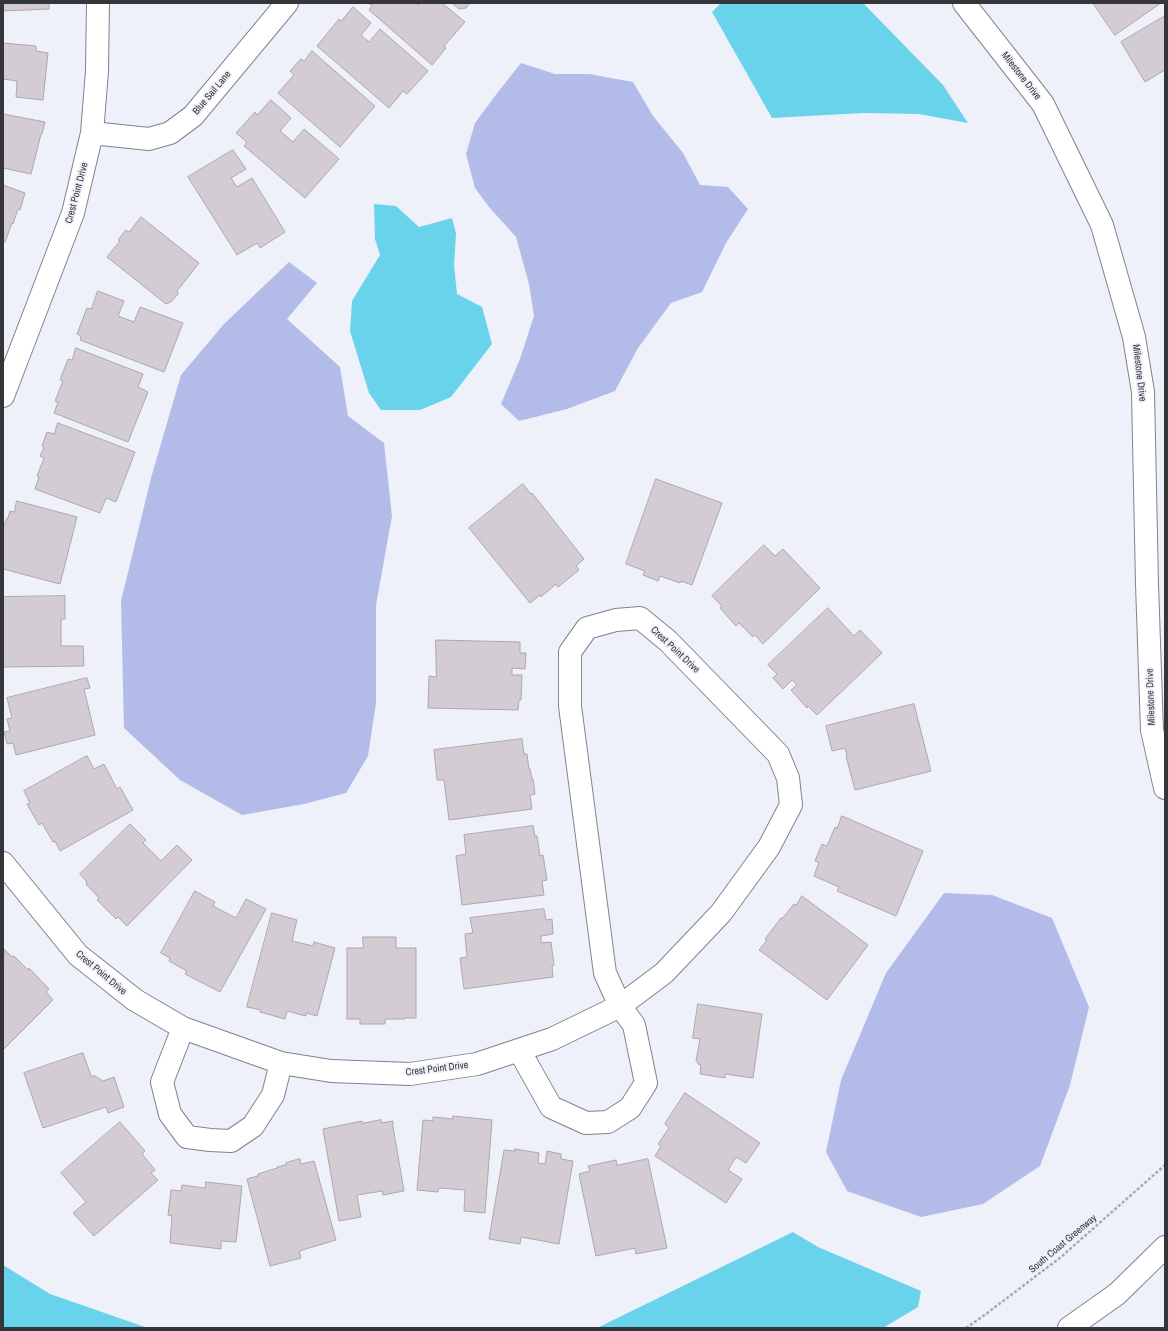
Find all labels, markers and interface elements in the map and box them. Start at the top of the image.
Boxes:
street label: Milestone Drive [999,50,1043,102]
street label: Blue Sail Lane [190,69,234,117]
street label: Crest Point Drive [63,161,91,225]
street label: Milestone Drive [1130,344,1148,402]
street label: Crest Point Drive [648,624,702,676]
street label: Milestone Drive [1144,668,1158,726]
street label: Crest Point Drive [73,948,129,998]
street label: Crest Point Drive [405,1059,469,1079]
street label: South Coast Greenway [1027,1212,1099,1276]

